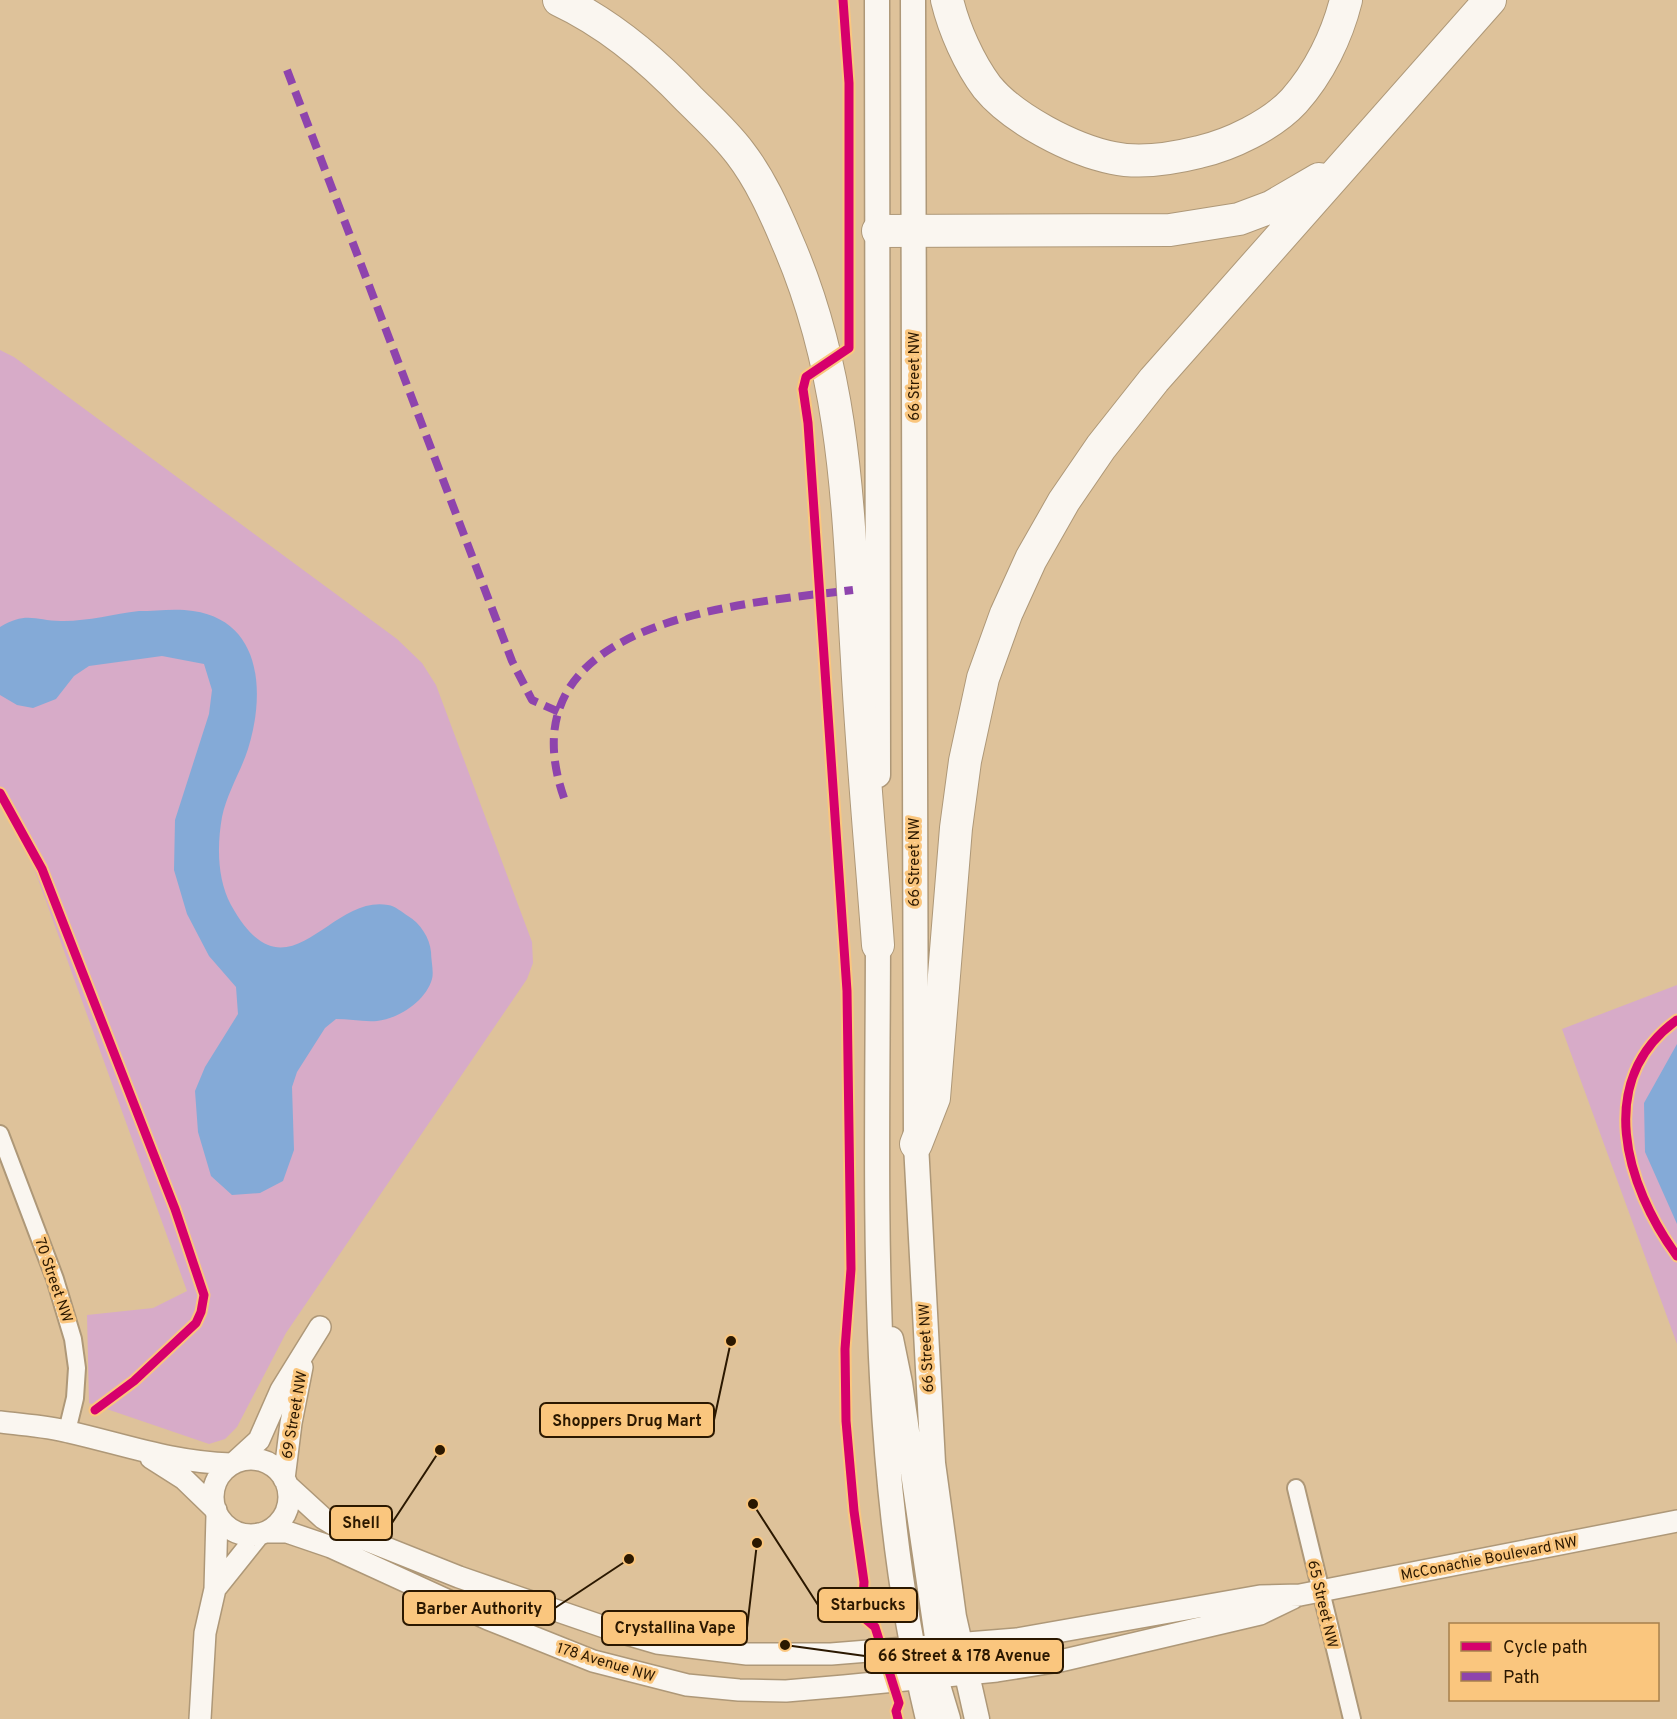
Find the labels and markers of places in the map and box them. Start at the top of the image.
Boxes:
callout: Shoppers Drug Mart [540,1403,714,1437]
callout: Shell [330,1506,392,1540]
callout: Starbucks [818,1588,917,1622]
callout: Barber Authority [403,1591,555,1625]
callout: Crystallina Vape [602,1611,747,1645]
callout: 66 Street & 178 Avenue [865,1639,1063,1673]

